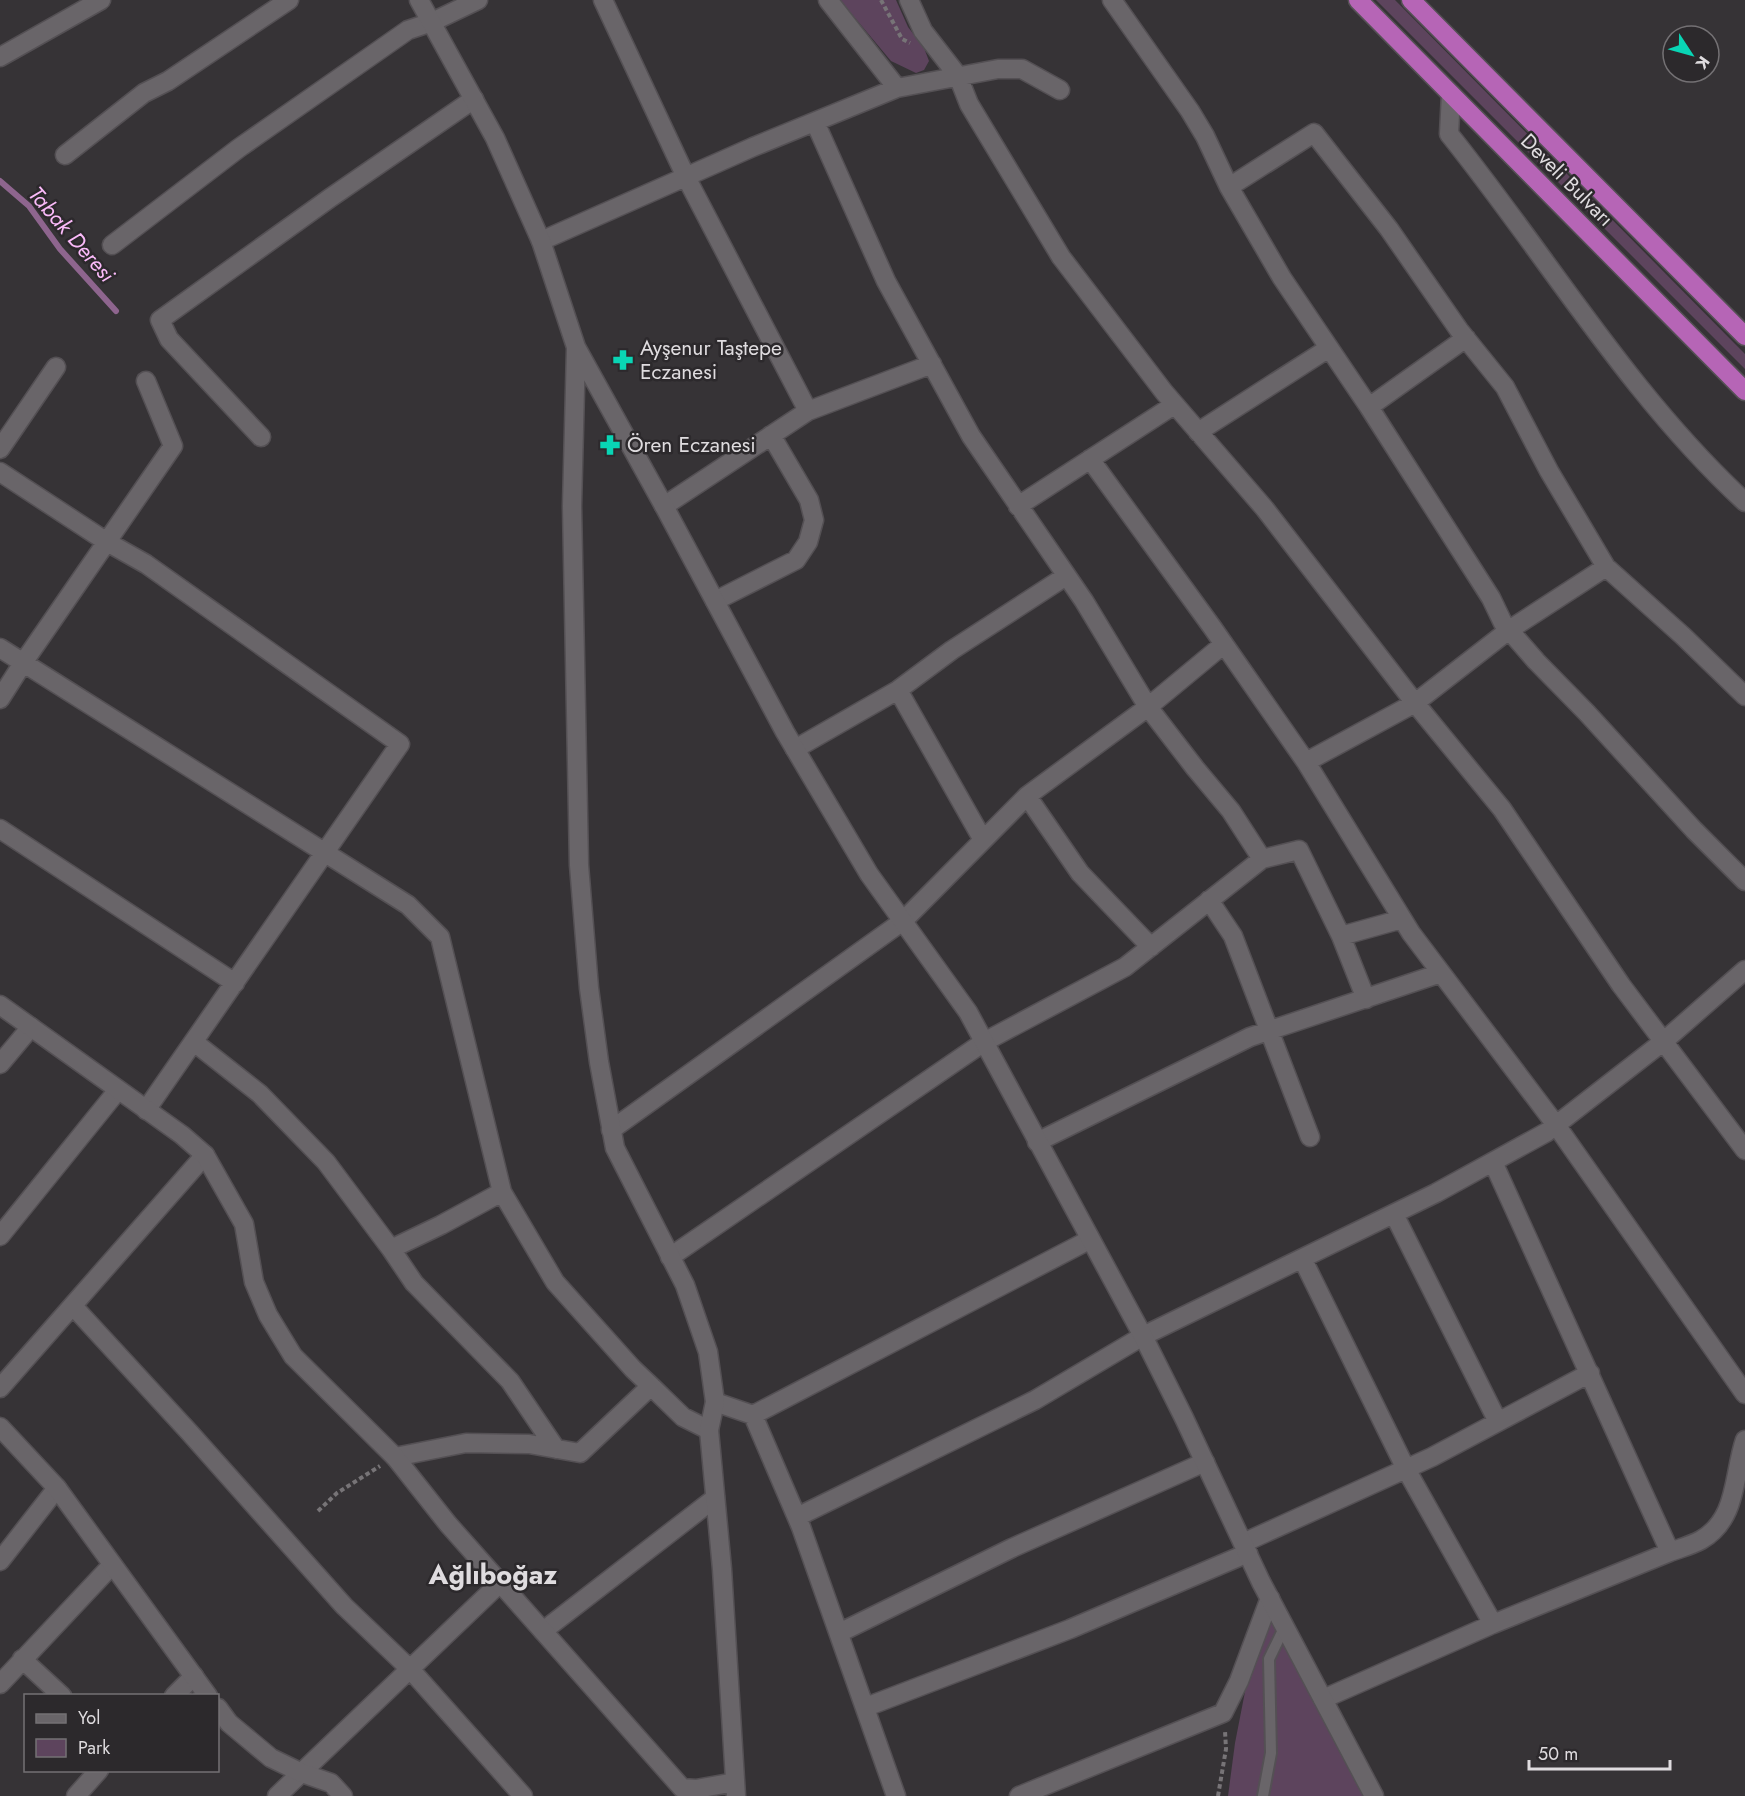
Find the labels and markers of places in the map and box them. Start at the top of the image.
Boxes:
place label: Ayşenur Taştepe Eczanesi [640,333,782,387]
pharmacy icon: Ayşenur Taştepe Eczanesi [611,348,635,372]
place label: Ören Eczanesi [627,430,756,460]
pharmacy icon: Ören Eczanesi [598,433,622,457]

